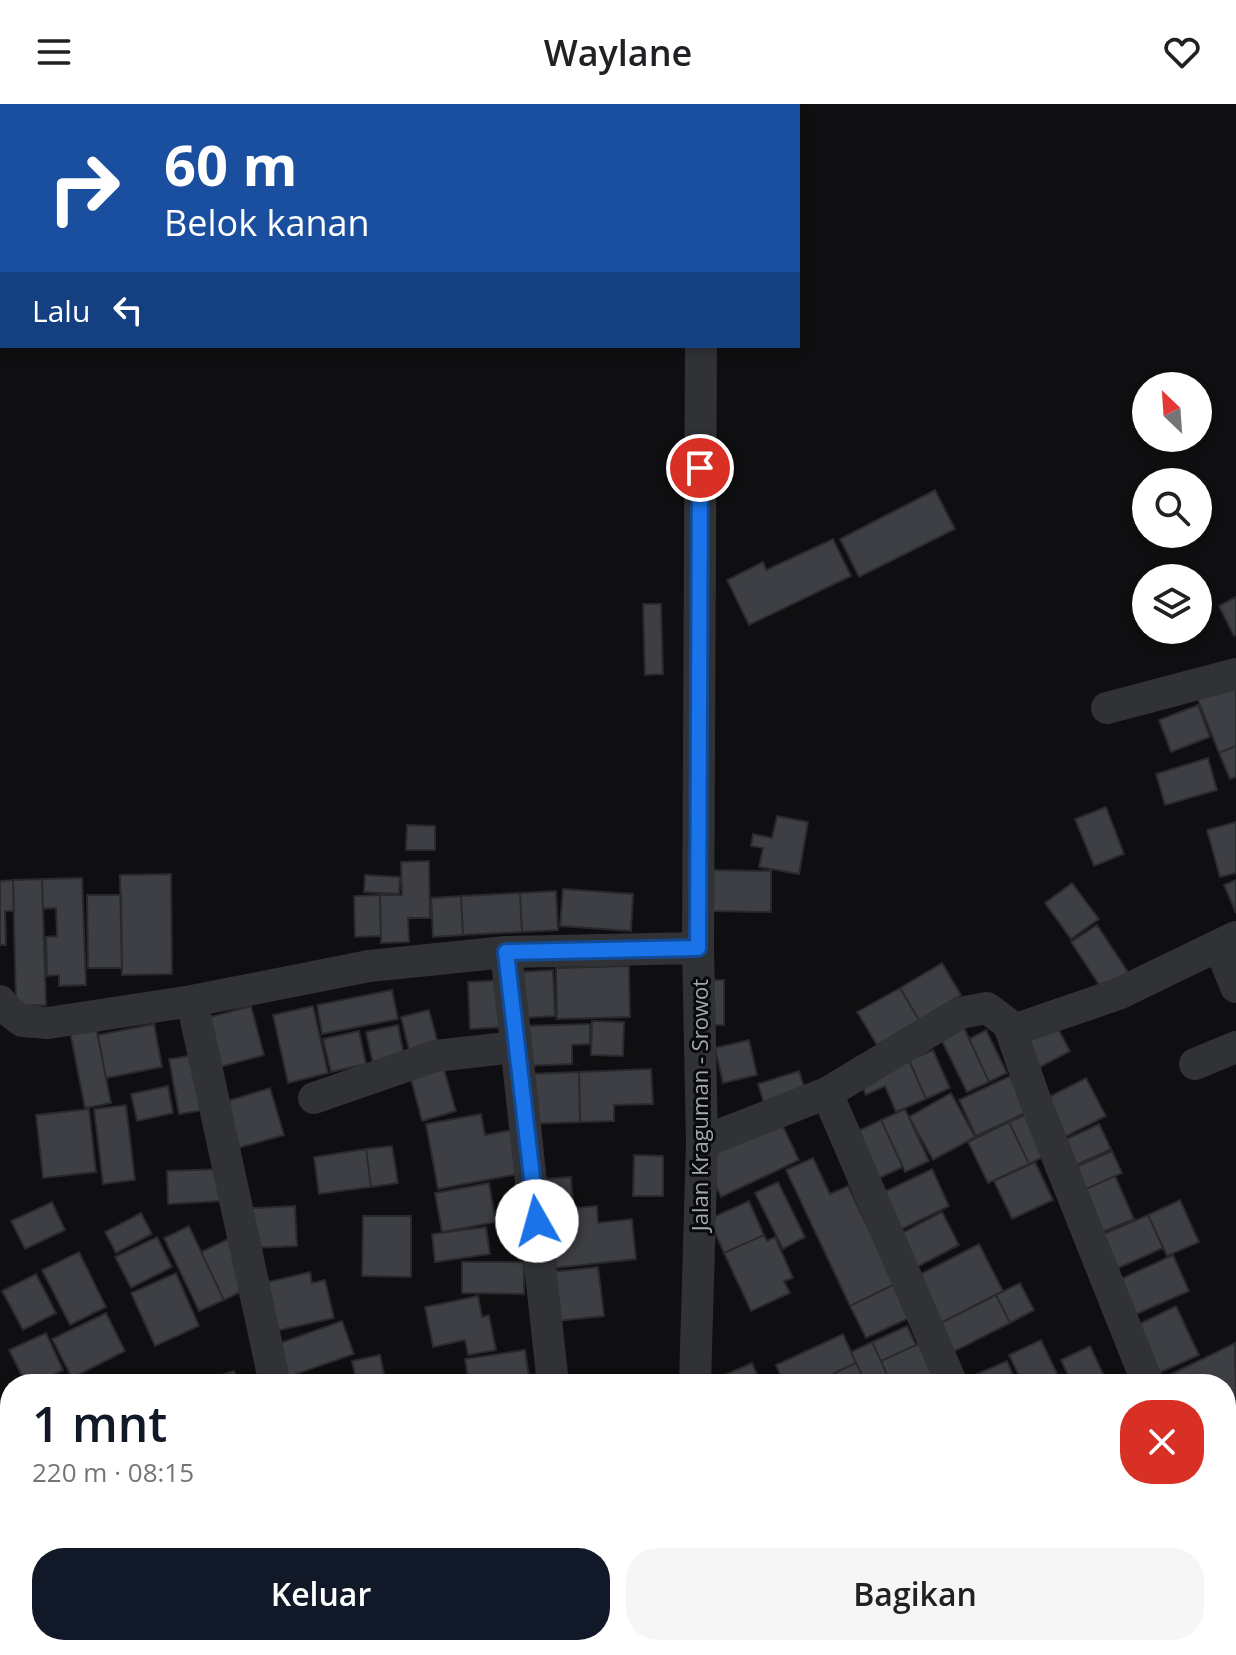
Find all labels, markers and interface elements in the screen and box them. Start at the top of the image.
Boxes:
text: Waylane [544,28,692,77]
icon: menu [32,30,76,74]
icon: heart [1160,30,1204,74]
text: 60 m [164,126,298,202]
icon: right [32,136,136,240]
text: Belok kanan [164,198,370,247]
icon: left [106,288,150,332]
text: Lalu [32,290,90,331]
north arrow [1132,372,1212,452]
map controls [1132,372,1212,644]
pin [666,434,734,502]
icon: arrive [678,446,722,490]
button: search [1132,468,1212,548]
button: layers [1132,564,1212,644]
street label: Jalan Kraguman - Srowot [684,979,714,1233]
position arrow [495,1179,579,1263]
text: 1 mnt [32,1391,167,1456]
button: close [1120,1400,1204,1484]
text: 220 m · 08:15 [32,1454,194,1490]
button: Keluar [32,1548,610,1640]
button: Bagikan [626,1548,1204,1640]

